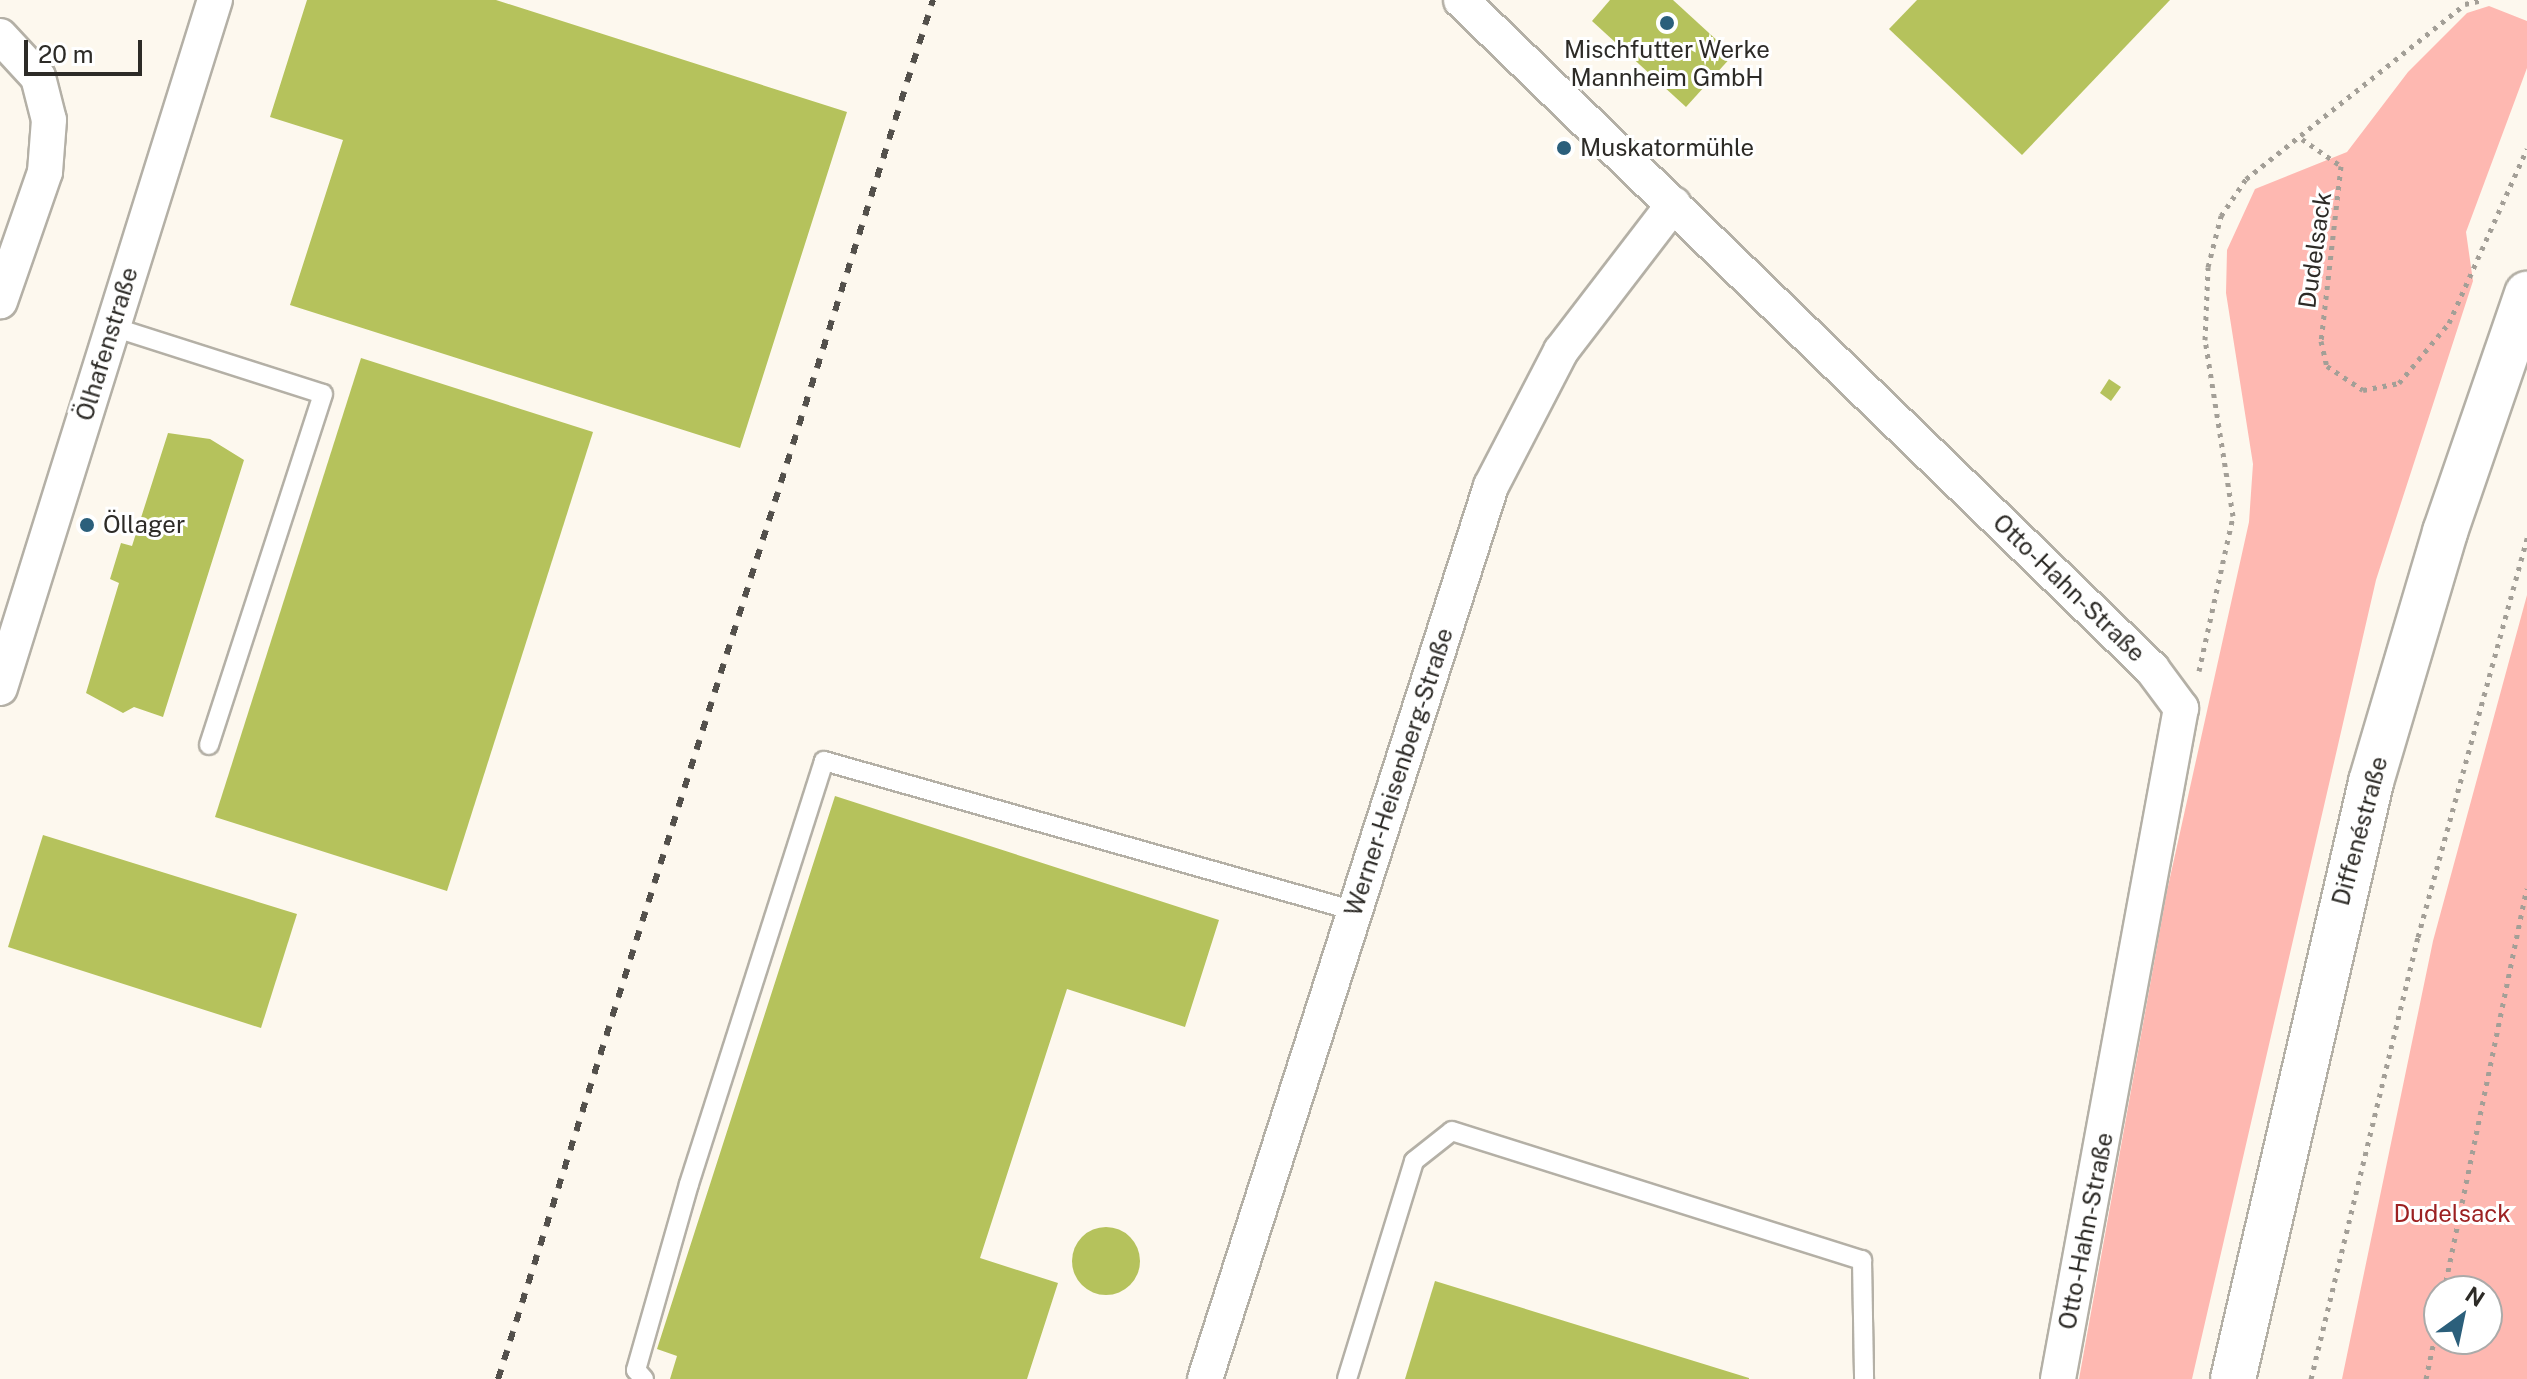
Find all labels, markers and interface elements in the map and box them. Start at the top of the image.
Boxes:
marker: Mischfutter Werke Mannheim GmbH [1658,14,1676,32]
scale bar [28,24,146,74]
place label: Mischfutter Werke Mannheim GmbH [1564,36,1770,92]
text: 20 m [38,40,94,68]
place label: Muskatormühle [1580,134,1754,162]
marker: Muskatormühle [1555,139,1573,157]
street label: Dudelsack [2293,190,2337,310]
street label: Ölhafenstraße [70,264,144,424]
street label: Otto-Hahn-Straße [1987,508,2151,668]
place label: Öllager [103,511,185,539]
marker: Öllager [78,516,96,534]
street label: Werner-Heisenberg-Straße [1339,624,1459,920]
street label: Diffenéstraße [2326,753,2394,909]
street label: Otto-Hahn-Straße [2053,1130,2119,1332]
park label: Dudelsack [2393,1200,2511,1228]
north arrow [2423,1275,2503,1355]
text: N [2461,1281,2489,1312]

